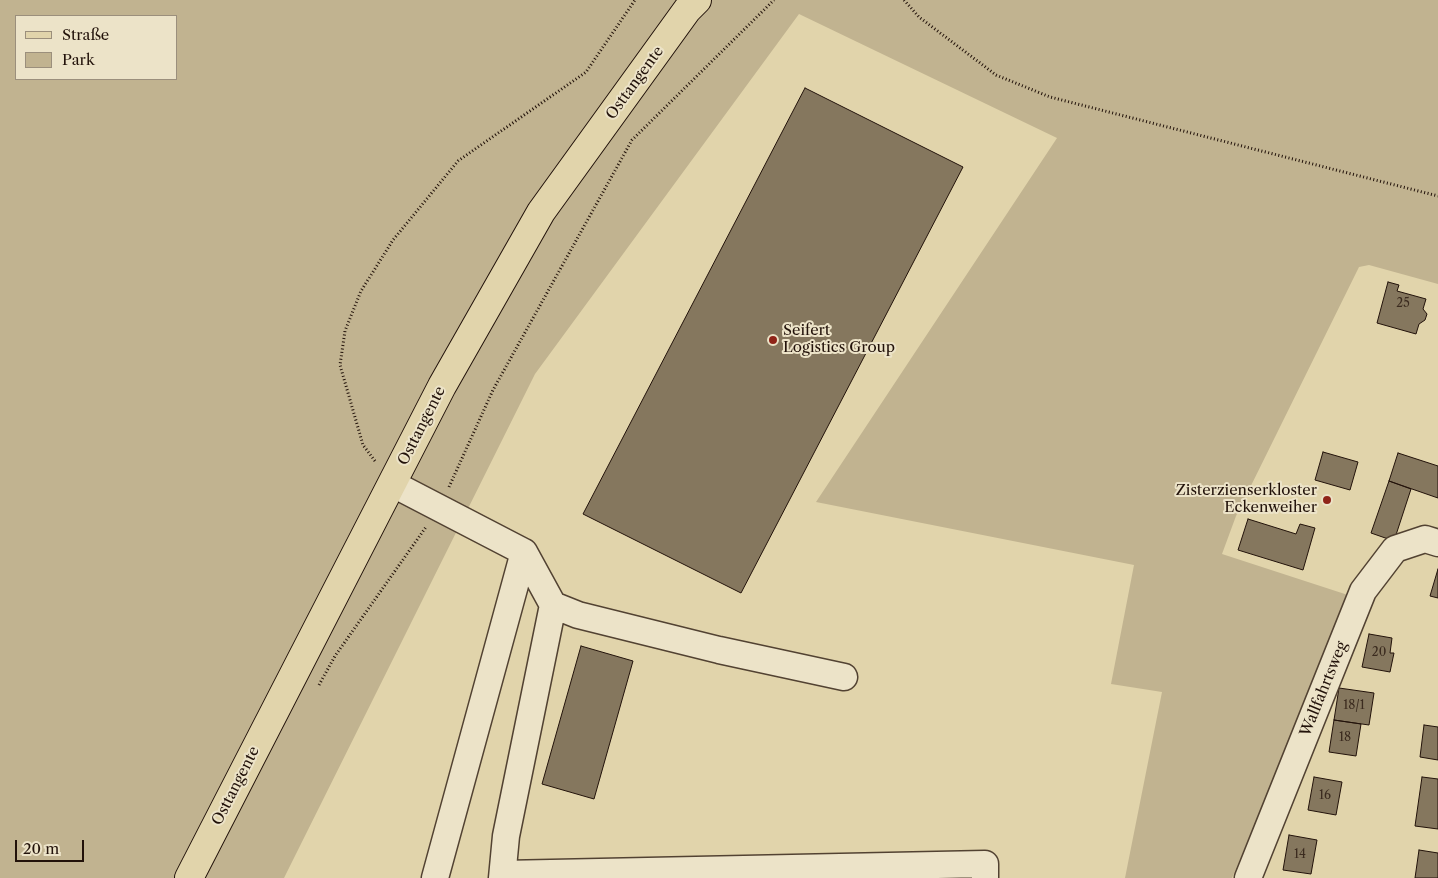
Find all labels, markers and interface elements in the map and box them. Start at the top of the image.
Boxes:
legend [15,15,178,80]
text: Straße [62,25,109,44]
street label: Osttangente [602,43,668,123]
text: Park [62,50,95,69]
house number: 25 [1396,297,1410,311]
place label: Seifert Logistics Group [783,322,895,357]
marker: Seifert Logistics Group [767,334,779,346]
street label: Osttangente [394,384,450,468]
place label: Zisterzienserkloster Eckenweiher [1176,482,1317,517]
marker: Zisterzienserkloster Eckenweiher [1321,494,1333,506]
street label: Wallfahrtsweg [1297,639,1351,739]
house number: 20 [1372,646,1386,660]
house number: 18/1 [1343,699,1365,713]
house number: 18 [1339,731,1351,745]
street label: Osttangente [208,744,264,828]
house number: 16 [1319,789,1331,803]
scale bar [18,830,86,862]
text: 20 m [23,839,59,858]
house number: 14 [1294,848,1306,862]

